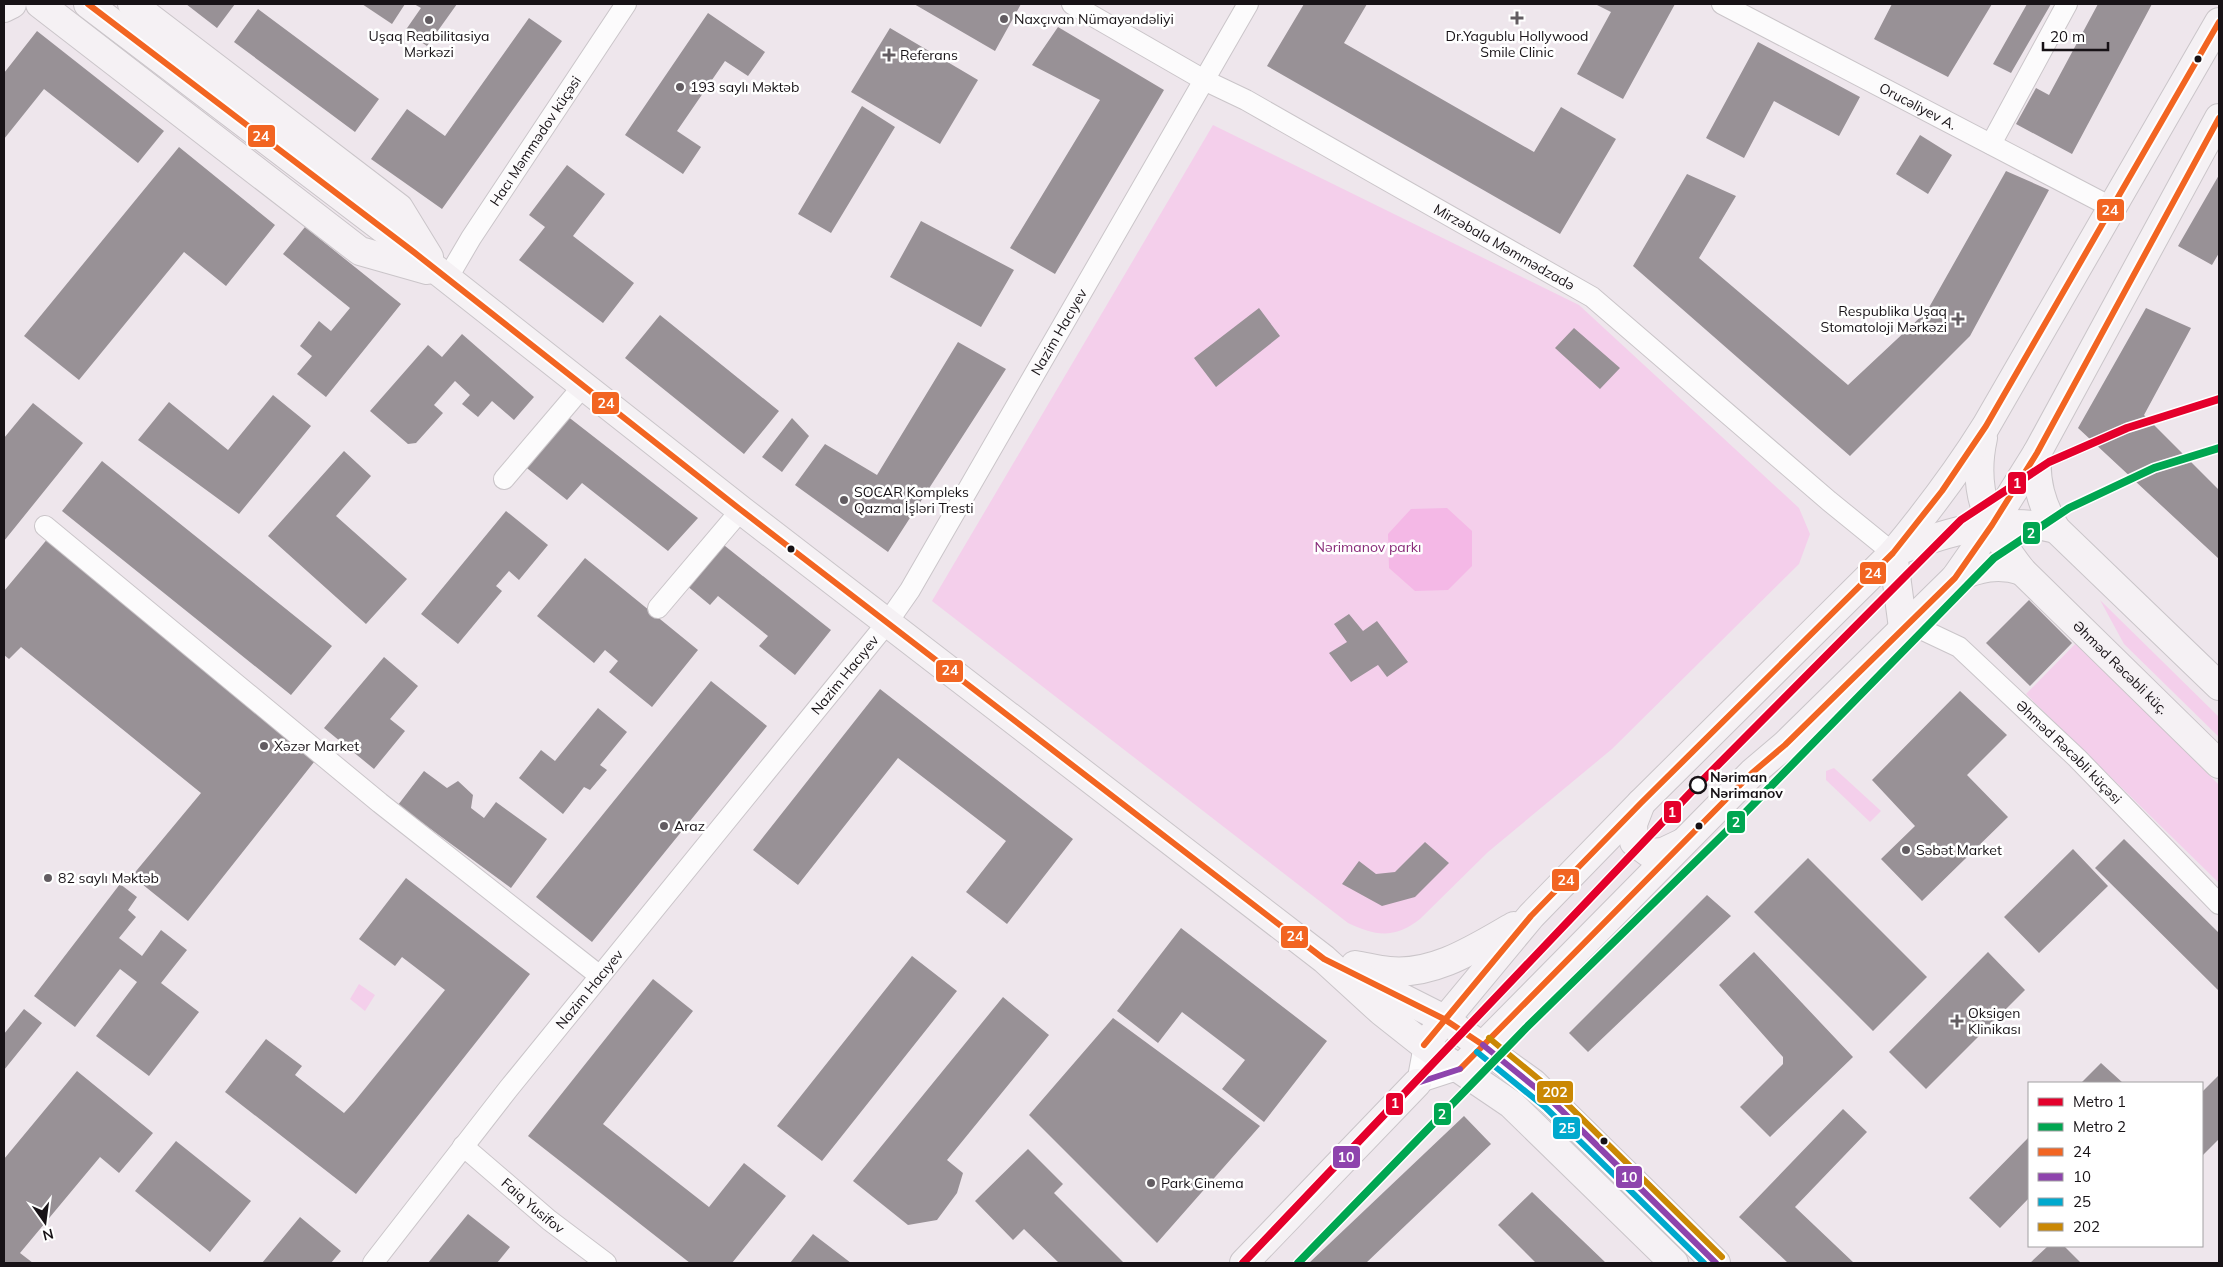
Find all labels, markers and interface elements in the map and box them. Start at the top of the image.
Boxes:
place label: Naxçıvan Nümayəndəliyi [1014,10,1174,28]
marker: Dr.Yagublu Hollywood Smile Clinic [1510,11,1524,25]
marker: Naxçıvan Nümayəndəliyi [998,13,1010,25]
marker: Uşaq Reabilitasiya Mərkəzi [423,14,435,26]
scale bar [2043,20,2108,52]
place label: Uşaq Reabilitasiya Mərkəzi [369,27,489,61]
place label: Dr.Yagublu Hollywood Smile Clinic [1446,27,1588,61]
text: 20 m [2050,27,2085,46]
place label: Referans [900,46,958,64]
marker: Referans [882,48,896,62]
unlabelled marker [2193,54,2203,64]
street label: Hacı Məmmədov küçəsi [486,72,585,209]
place label: 193 saylı Məktəb [690,78,799,96]
street label: Orucəliyev A. [1876,79,1960,134]
marker: 193 saylı Məktəb [674,81,686,93]
line badge: 24 [247,124,276,148]
text: 24 [253,127,270,145]
line badge: 24 [2096,198,2125,222]
street label: Mirzəbala Məmmədzadə [1431,200,1578,294]
text: 24 [2102,201,2119,219]
street label: Nazim Hacıyev [1027,285,1091,379]
place label: Respublika Uşaq Stomatoloji Mərkəzi [1820,302,1947,336]
marker: Respublika Uşaq Stomatoloji Mərkəzi [1951,312,1965,326]
line badge: 24 [591,391,620,415]
text: 24 [598,394,615,412]
line badge: 1 [2007,471,2027,495]
text: 1 [2013,474,2021,492]
place label: SOCAR Kompleks Qazma İşləri Tresti [854,483,974,517]
marker: SOCAR Kompleks Qazma İşləri Tresti [838,494,850,506]
line badge: 2 [2022,521,2041,545]
text: 2 [2027,524,2035,542]
park label: Nərimanov parkı [1315,538,1421,556]
unlabelled marker [786,544,796,554]
line badge: 24 [1859,561,1887,585]
text: 24 [1865,564,1882,582]
street label: Əhməd Rəcəbli küç. [2069,617,2172,718]
street label: Nazim Hacıyev [807,631,883,718]
line badge: 24 [935,659,964,683]
text: 24 [942,661,959,679]
street label: Əhməd Rəcəbli küçəsi [2012,696,2126,808]
place label: Xəzər Market [274,737,359,755]
marker: Xəzər Market [258,740,270,752]
place label: Nəriman Nərimanov [1710,768,1783,802]
marker: Nəriman Nərimanov [1689,776,1707,794]
line badge: 1 [1663,800,1682,824]
text: 1 [1668,803,1676,821]
line badge: 2 [1726,810,1746,834]
text: 2 [1732,813,1740,831]
place label: Araz [674,817,705,835]
marker: Araz [658,820,670,832]
unlabelled marker [1694,821,1704,831]
place label: Səbət Market [1916,841,2002,859]
marker: Səbət Market [1900,844,1912,856]
line badge: 24 [1551,868,1580,892]
place label: 82 saylı Məktəb [58,869,159,887]
text: 24 [1558,871,1575,889]
marker: 82 saylı Məktəb [42,872,54,884]
line badge: 24 [1280,925,1309,949]
text: 24 [1287,927,1304,945]
street label: Nazim Hacıyev [552,945,627,1033]
place label: Oksigen Klinikası [1968,1004,2021,1038]
marker: Oksigen Klinikası [1950,1014,1964,1028]
line badge: 202 [1536,1080,1574,1104]
legend [2028,1082,2203,1247]
text: 202 [1542,1083,1568,1101]
line badge: 1 [1385,1092,1404,1116]
text: Metro 1 [2073,1092,2126,1111]
text: 1 [1391,1094,1399,1112]
line badge: 2 [1433,1102,1452,1126]
text: 2 [1438,1105,1446,1123]
line badge: 25 [1552,1116,1581,1140]
text: Metro 2 [2073,1117,2126,1136]
text: 25 [1559,1119,1575,1137]
unlabelled marker [1599,1136,1609,1146]
text: 24 [2073,1142,2091,1161]
line badge: 10 [1332,1145,1361,1169]
text: 10 [1338,1148,1354,1166]
line badge: 10 [1615,1165,1643,1189]
text: 10 [2073,1167,2091,1186]
text: 10 [1621,1168,1637,1186]
street label: Faiq Yusifov [498,1174,569,1238]
place label: Park Cinema [1161,1174,1244,1192]
marker: Park Cinema [1145,1177,1157,1189]
text: 25 [2073,1192,2091,1211]
north arrow [20,1197,70,1247]
text: 202 [2073,1217,2100,1236]
text: N [41,1225,55,1245]

